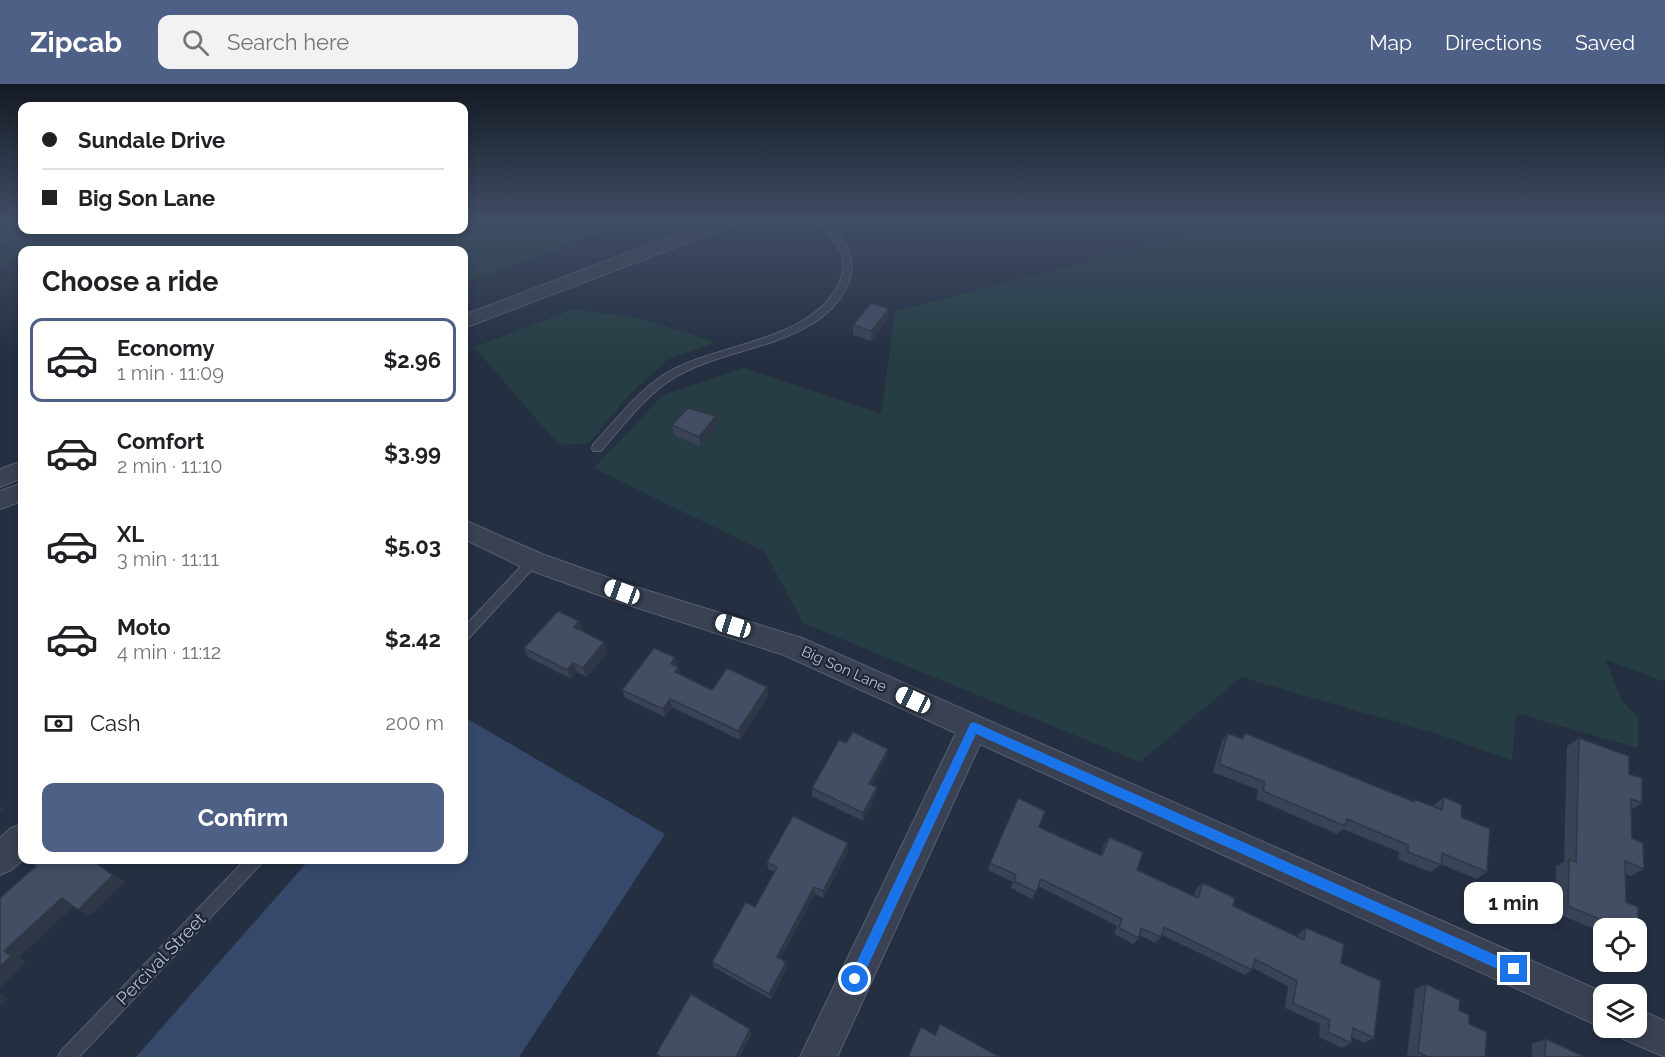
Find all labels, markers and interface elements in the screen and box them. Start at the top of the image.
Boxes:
search box [158,15,578,69]
text: Zipcab [30,26,122,59]
icon: search [179,26,212,59]
text: Search here [227,29,349,55]
text: Map [1369,30,1412,55]
text: Directions [1445,30,1542,55]
text: Saved [1575,30,1635,55]
text: Sundale Drive [78,127,225,153]
text: Big Son Lane [78,185,215,211]
text: Choose a ride [42,266,218,297]
icon: car [45,333,99,387]
text: Economy [117,335,215,361]
text: $2.96 [383,347,441,373]
text: 1 min · 11:09 [117,361,224,385]
icon: car [45,426,99,480]
text: Comfort [117,428,204,454]
text: $3.99 [384,440,441,466]
text: 2 min · 11:10 [117,454,223,478]
icon: car [45,519,99,573]
text: XL [117,521,144,547]
text: $5.03 [384,533,441,559]
text: 3 min · 11:11 [117,547,219,571]
car [602,577,642,607]
icon: car [45,612,99,666]
car [713,612,753,640]
text: Moto [117,614,171,640]
text: $2.42 [385,626,441,652]
text: 4 min · 11:12 [117,640,221,664]
street label: Big Son Lane [799,642,890,696]
car [893,684,933,716]
icon: cash [42,707,75,740]
text: Cash [90,710,141,736]
text: 200 m [386,711,444,735]
button: Confirm [42,783,444,852]
callout: 1 min [1464,882,1564,924]
text: 1 min [1488,891,1539,915]
street label: Percival Street [112,908,210,1009]
map controls [1593,918,1647,1038]
button: locate [1593,918,1647,972]
route end [1500,955,1527,982]
route start [841,965,868,992]
button: layers [1593,984,1647,1038]

